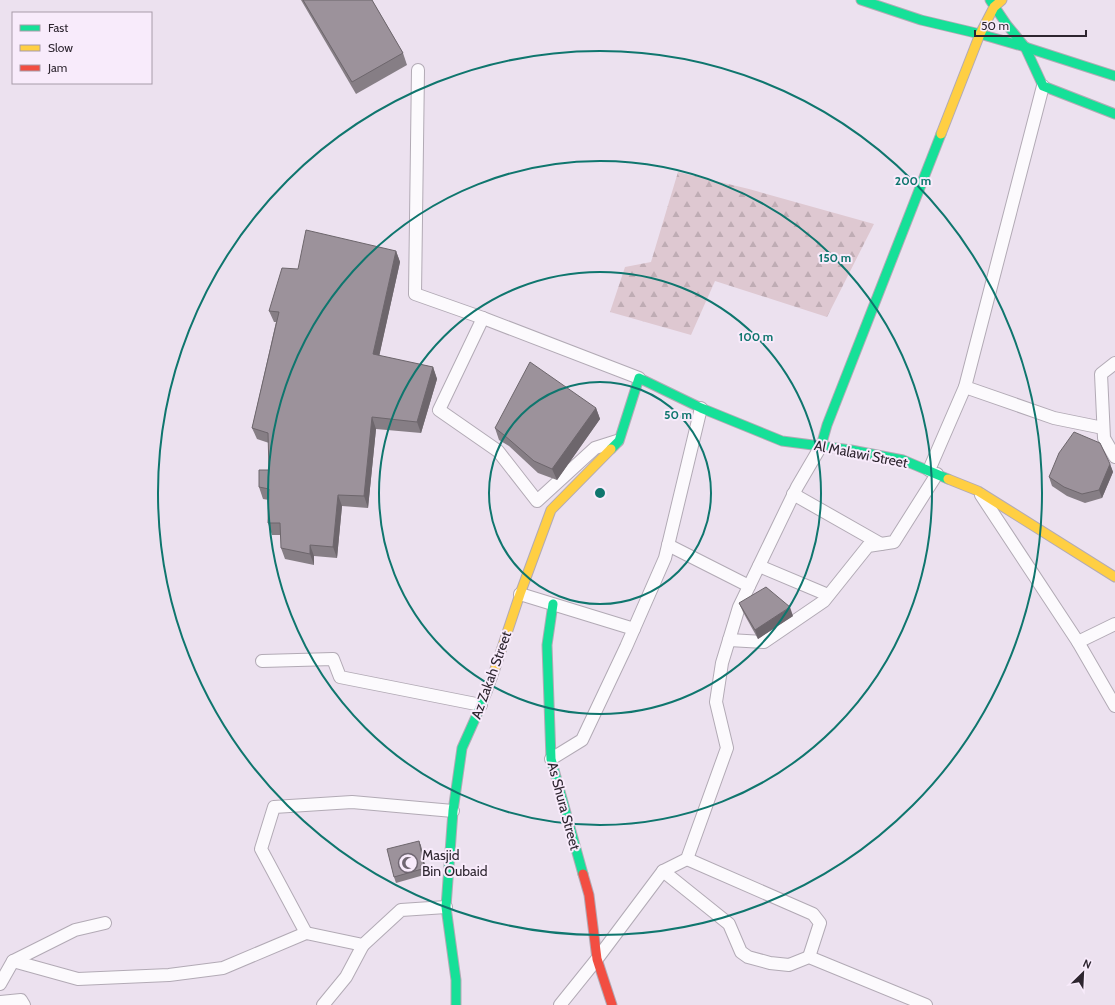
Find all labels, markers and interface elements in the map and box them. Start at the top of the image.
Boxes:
legend [12,12,152,84]
scale bar [975,12,1086,38]
text: 50 m [981,18,1009,33]
text: Fast [48,20,68,35]
text: Slow [48,40,73,55]
text: Jam [47,60,67,75]
text: 200 m [895,173,931,188]
text: 150 m [819,250,851,265]
text: 100 m [739,329,773,344]
text: 50 m [664,407,692,422]
street label: Al Malawi Street [813,436,910,472]
centre of rings [593,486,607,500]
street label: Az Zakah Street [467,628,515,721]
street label: As Shura Street [544,760,585,852]
place label: Masjid Bin Oubaid [422,846,488,880]
mosque icon: Masjid Bin Oubaid [397,852,419,874]
north arrow [1063,953,1103,993]
text: N [1081,956,1093,972]

